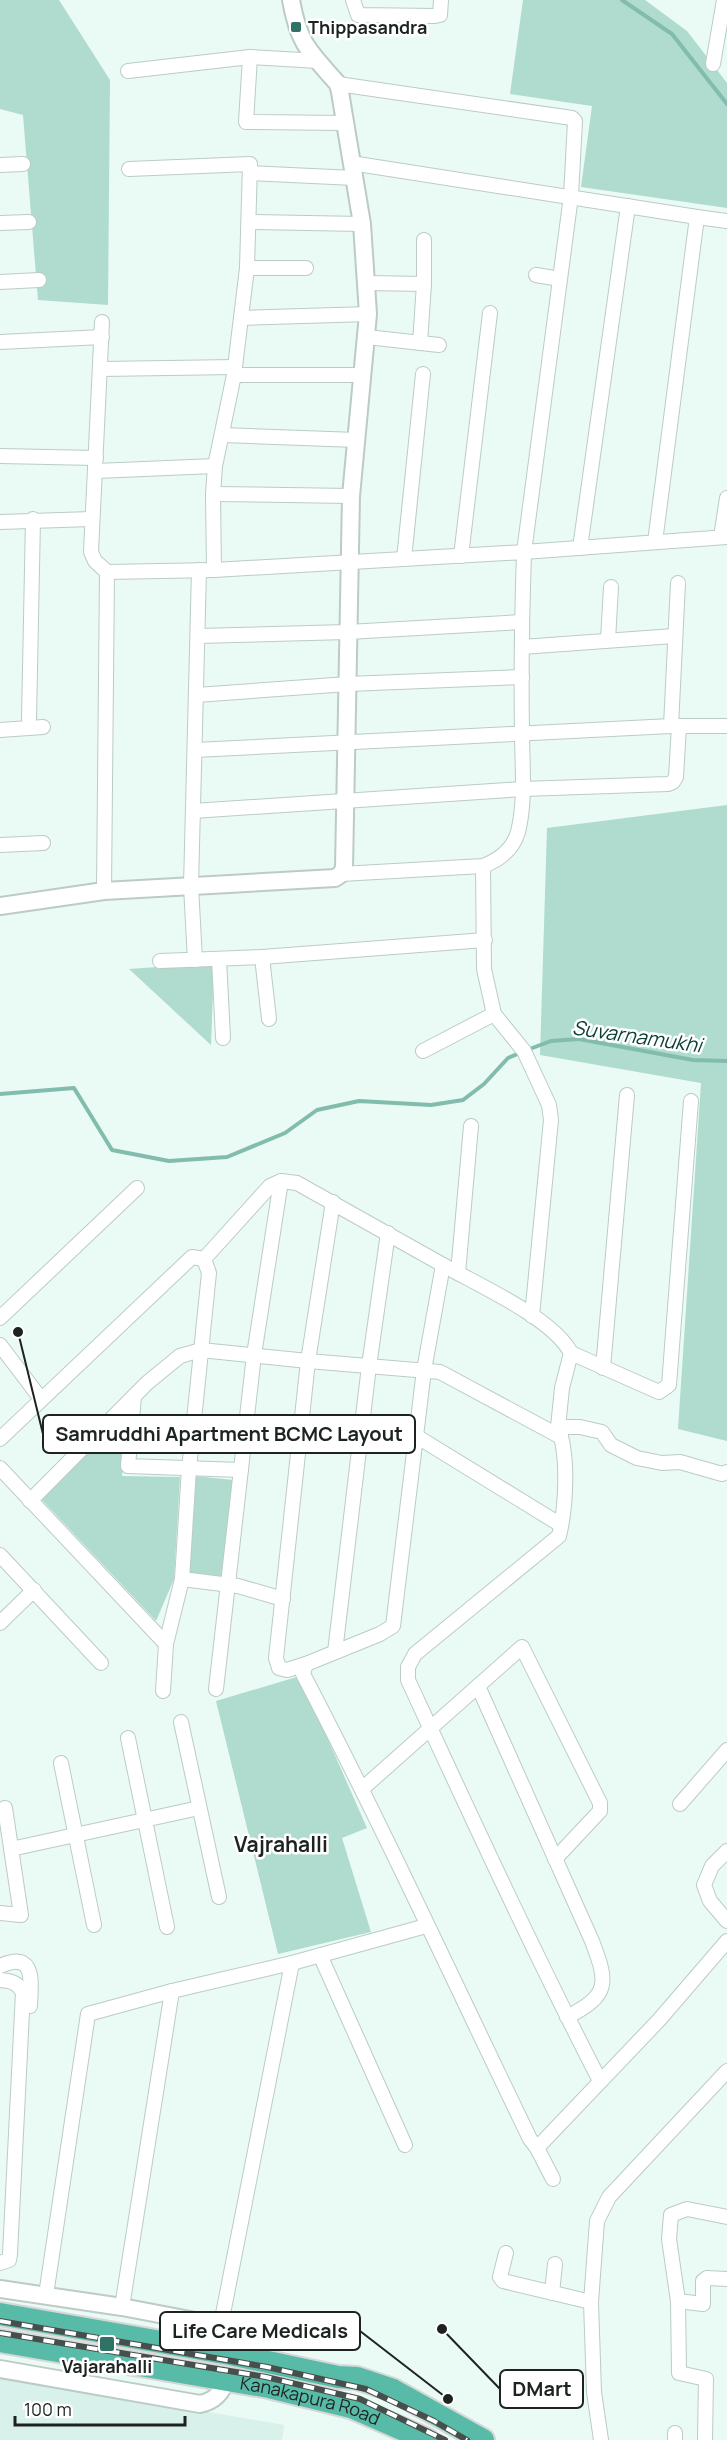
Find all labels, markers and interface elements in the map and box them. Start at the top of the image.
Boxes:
place label: Thippasandra [308,15,427,39]
marker: Thippasandra [289,20,303,34]
water label: Suvarnamukhi [571,1014,706,1059]
callout: Samruddhi Apartment BCMC Layout [43,1415,415,1453]
text: Samruddhi Apartment BCMC Layout [55,1420,403,1447]
district label: Vajrahalli [234,1830,328,1858]
callout: Life Care Medicals [160,2312,360,2350]
text: Life Care Medicals [172,2317,348,2344]
marker: Vajarahalli [98,2335,116,2353]
place label: Vajarahalli [62,2354,152,2378]
street label: Kanakapura Road [238,2370,384,2430]
callout: DMart [500,2370,583,2408]
text: DMart [512,2375,572,2402]
scale bar [15,2389,184,2427]
text: 100 m [24,2397,72,2421]

